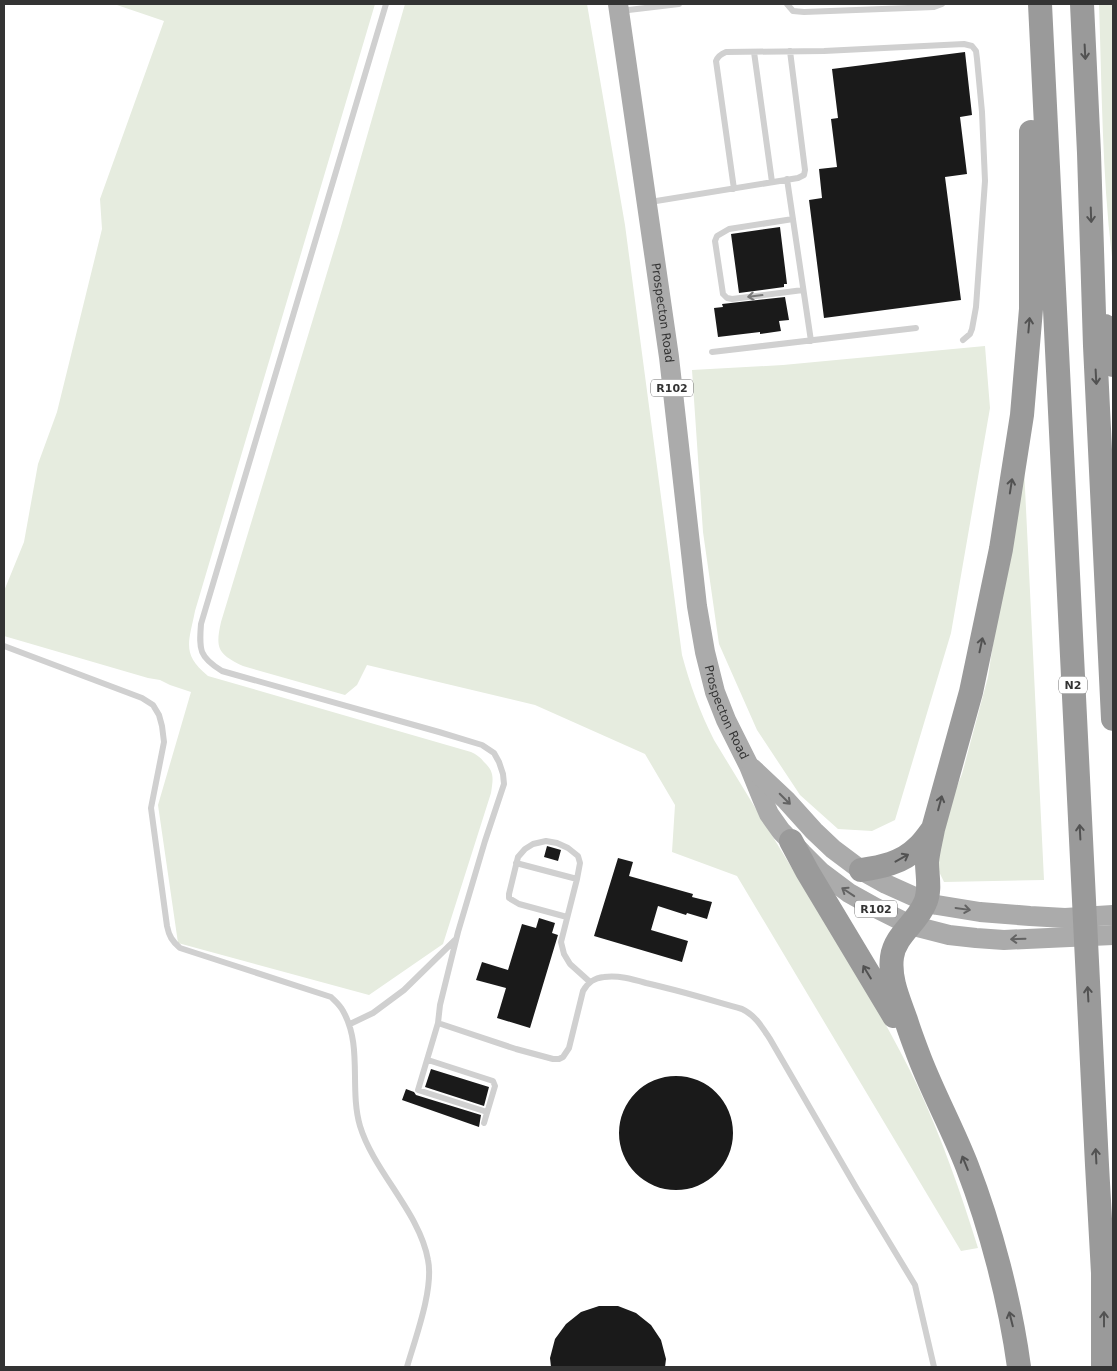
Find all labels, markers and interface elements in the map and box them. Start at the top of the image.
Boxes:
one-way arrow [1080,44,1089,60]
one-way arrow [1086,206,1096,223]
street label: Prospecton Road [648,262,677,363]
one-way arrow [747,291,763,301]
one-way arrow [1025,317,1034,333]
one-way arrow [1092,369,1101,385]
road number: R102 [651,379,693,396]
one-way arrow [1006,478,1016,494]
one-way arrow [976,638,986,654]
street label: Prospecton Road [702,664,752,762]
road number: N2 [1059,676,1087,694]
one-way arrow [779,793,791,805]
one-way arrow [936,795,946,811]
one-way arrow [1076,824,1085,840]
one-way arrow [895,853,910,863]
one-way arrow [841,887,855,897]
road number: R102 [855,901,897,918]
one-way arrow [955,904,971,914]
one-way arrow [1010,934,1026,944]
one-way arrow [862,965,872,979]
one-way arrow [1084,986,1093,1002]
one-way arrow [1092,1148,1101,1164]
one-way arrow [960,1156,969,1171]
one-way arrow [1099,1311,1109,1327]
one-way arrow [1006,1312,1015,1328]

